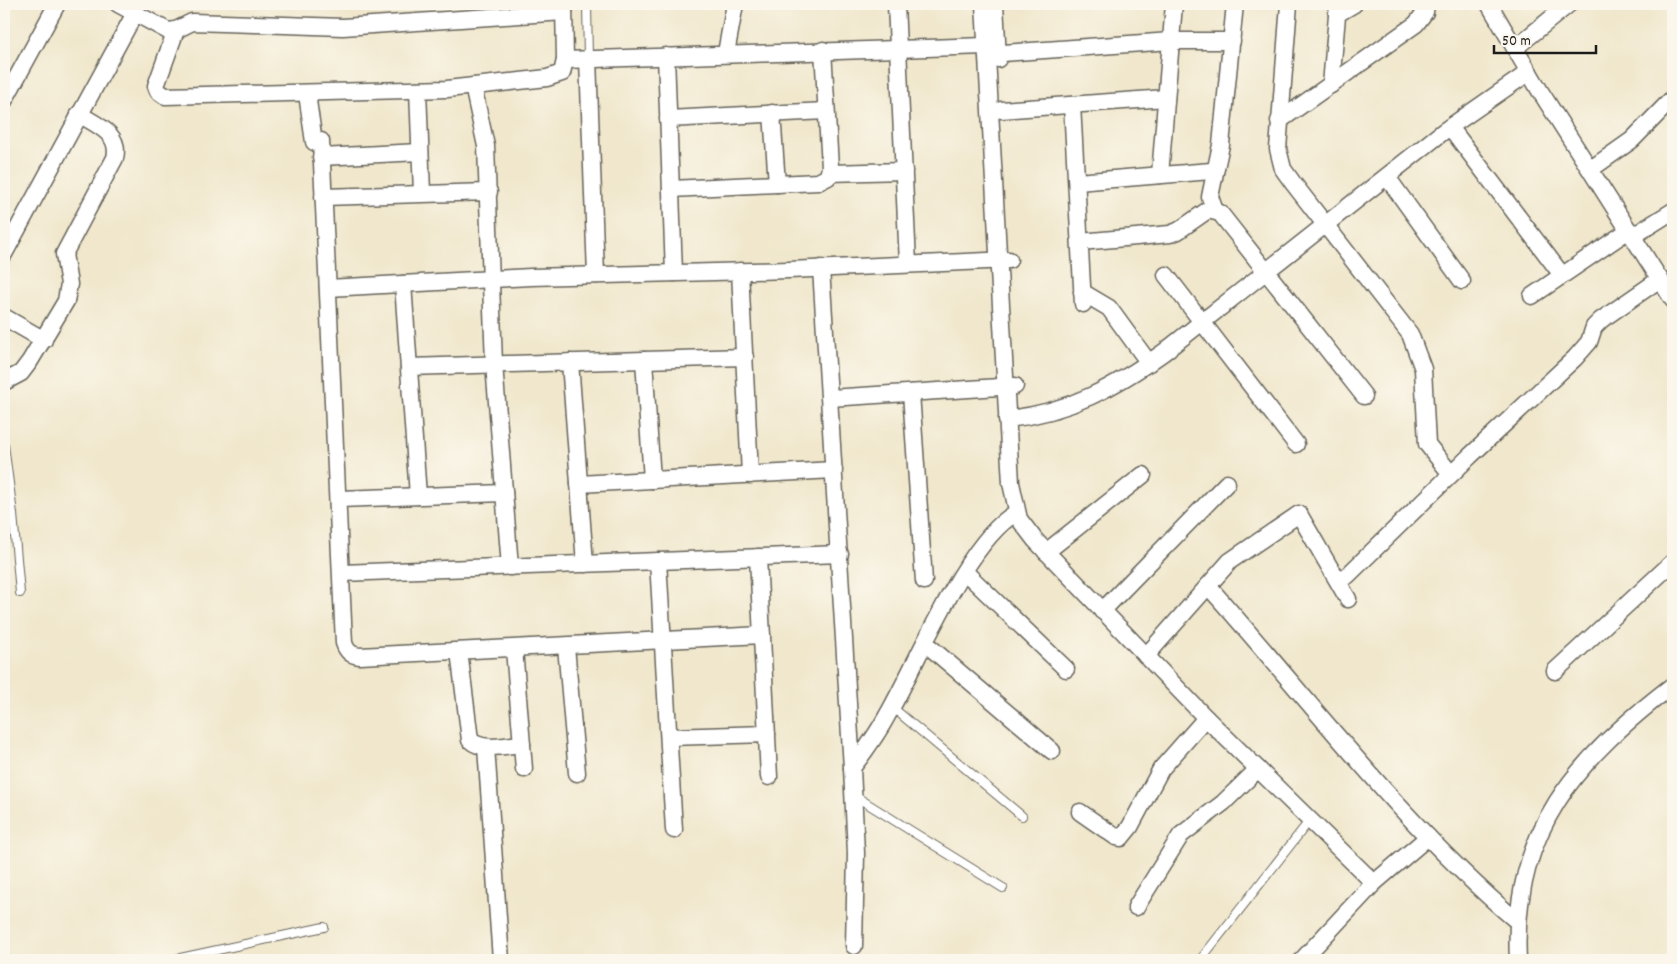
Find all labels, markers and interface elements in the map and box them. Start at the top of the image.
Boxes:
scale bar [1494,22,1597,54]
text: 50 m [1502,31,1531,53]

